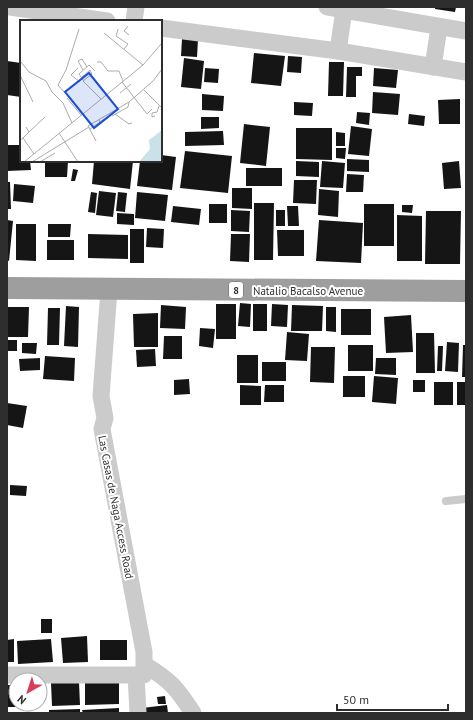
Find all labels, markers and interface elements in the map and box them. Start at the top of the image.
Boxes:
inset map [20,20,162,162]
road number: 8 [229,282,243,298]
street label: Natalio Bacalso Avenue [253,284,363,298]
street label: Las Casas de Naga Access Road [95,434,137,580]
north arrow [8,672,48,712]
scale bar [337,686,448,712]
text: N [14,692,29,707]
text: 50 m [343,692,369,707]

